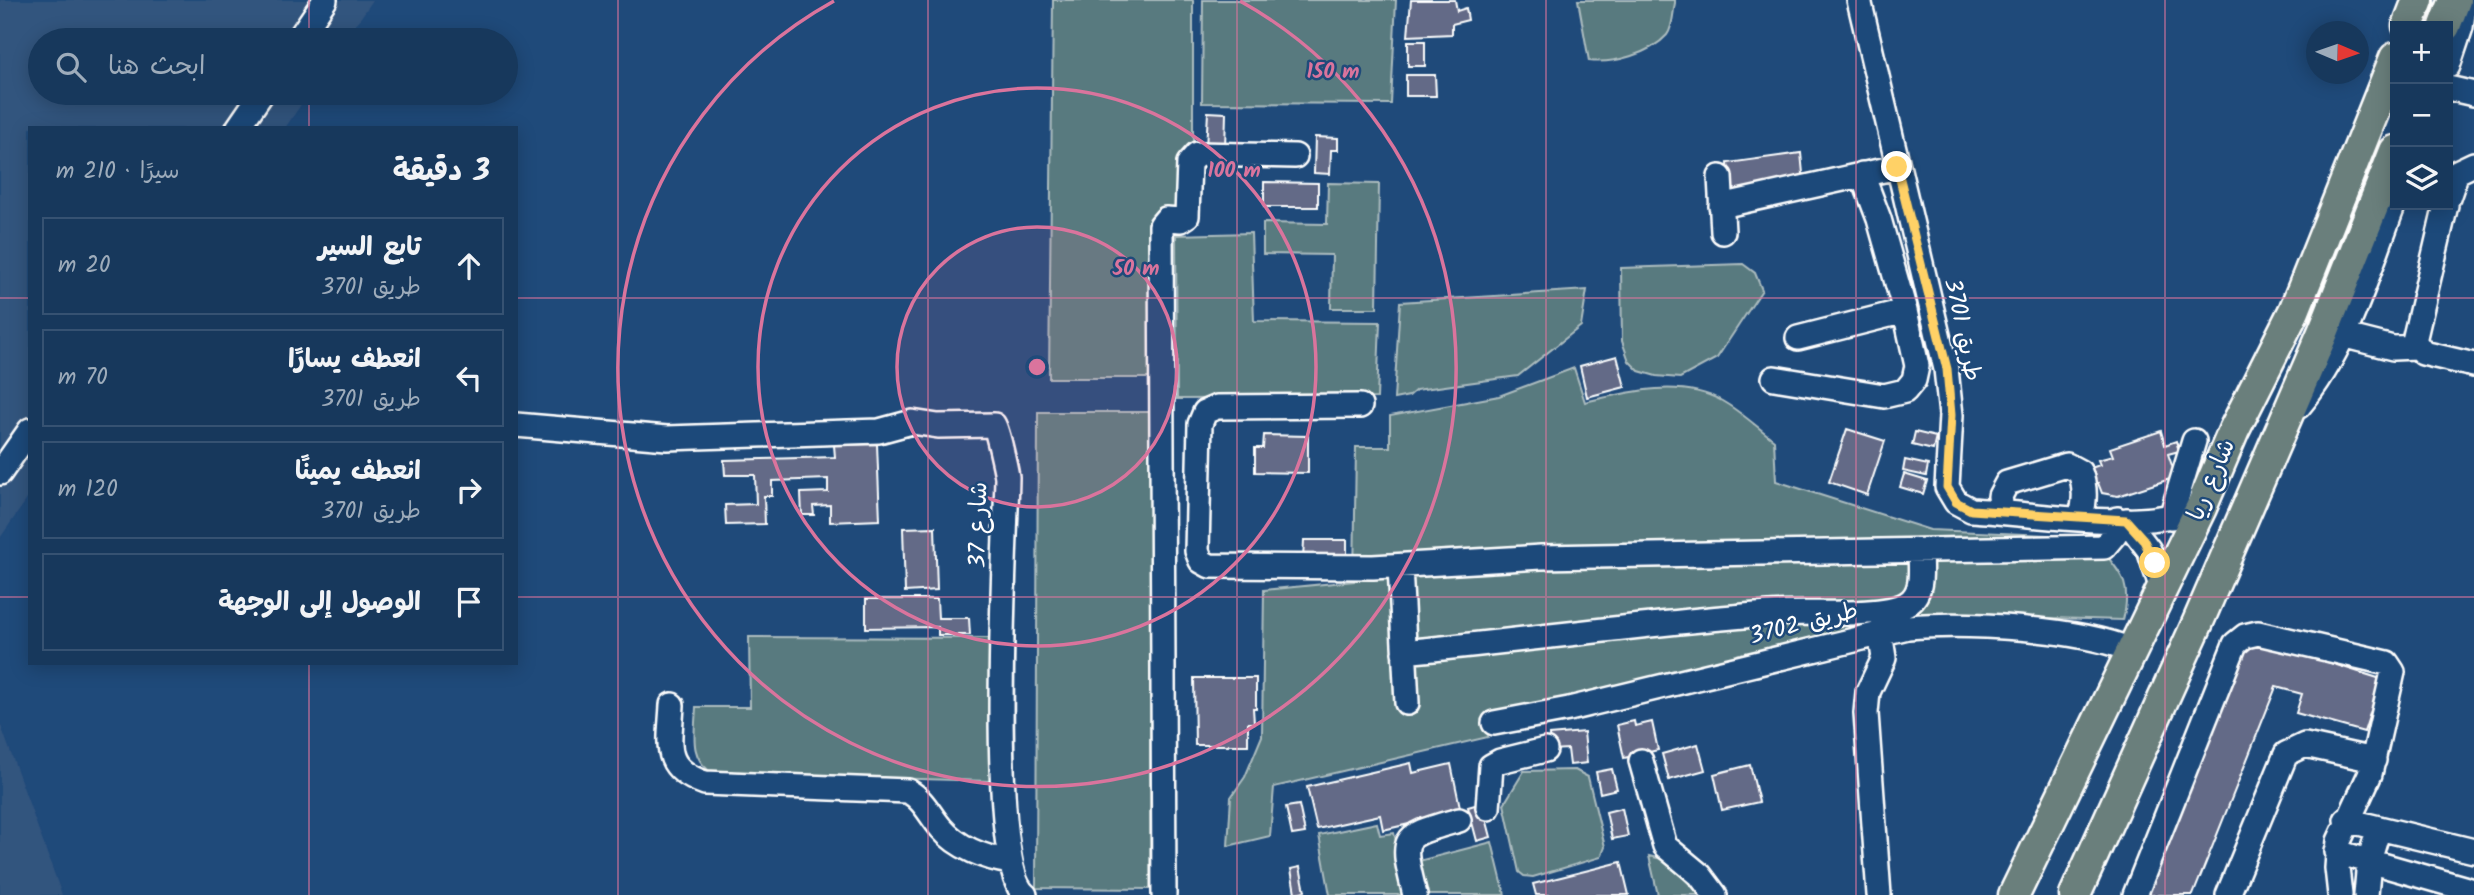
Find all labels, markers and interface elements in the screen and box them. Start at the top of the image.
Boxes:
north arrow [2306,21,2369,84]
map controls [2390,21,2453,210]
button: + [2390,21,2453,84]
search box [28,28,518,105]
text: ابحث هنا [108,46,205,88]
icon: search [52,48,90,86]
text: 150 m [1306,56,1360,89]
button: − [2390,84,2453,147]
button: layers [2390,147,2453,210]
text: 3 دقيقة [393,148,490,196]
route end [1881,151,1912,182]
text: سيرًا · 210 m [56,154,180,190]
text: 100 m [1207,155,1261,188]
text: تابع السير [318,227,421,269]
icon: ahead [450,247,488,285]
text: 20 m [58,248,110,284]
text: 50 m [1112,253,1159,286]
text: طريق 3701 [321,270,421,306]
street label: طريق 3701 [1932,275,1992,385]
text: انعطف يسارًا [288,339,421,381]
centre of rings [1025,355,1049,379]
icon: left [450,359,488,397]
text: 70 m [58,360,108,396]
text: طريق 3701 [321,382,421,418]
street label: شارع ريا [2177,433,2247,527]
text: انعطف يمينًا [295,451,421,493]
icon: right [450,471,488,509]
text: 120 m [58,472,118,508]
street label: شارع 37 [959,481,999,569]
text: طريق 3701 [321,494,421,530]
route start [2139,547,2170,578]
text: الوصول إلى الوجهة [218,582,421,624]
icon: arrive [450,583,488,621]
street label: طريق 3702 [1746,592,1862,656]

